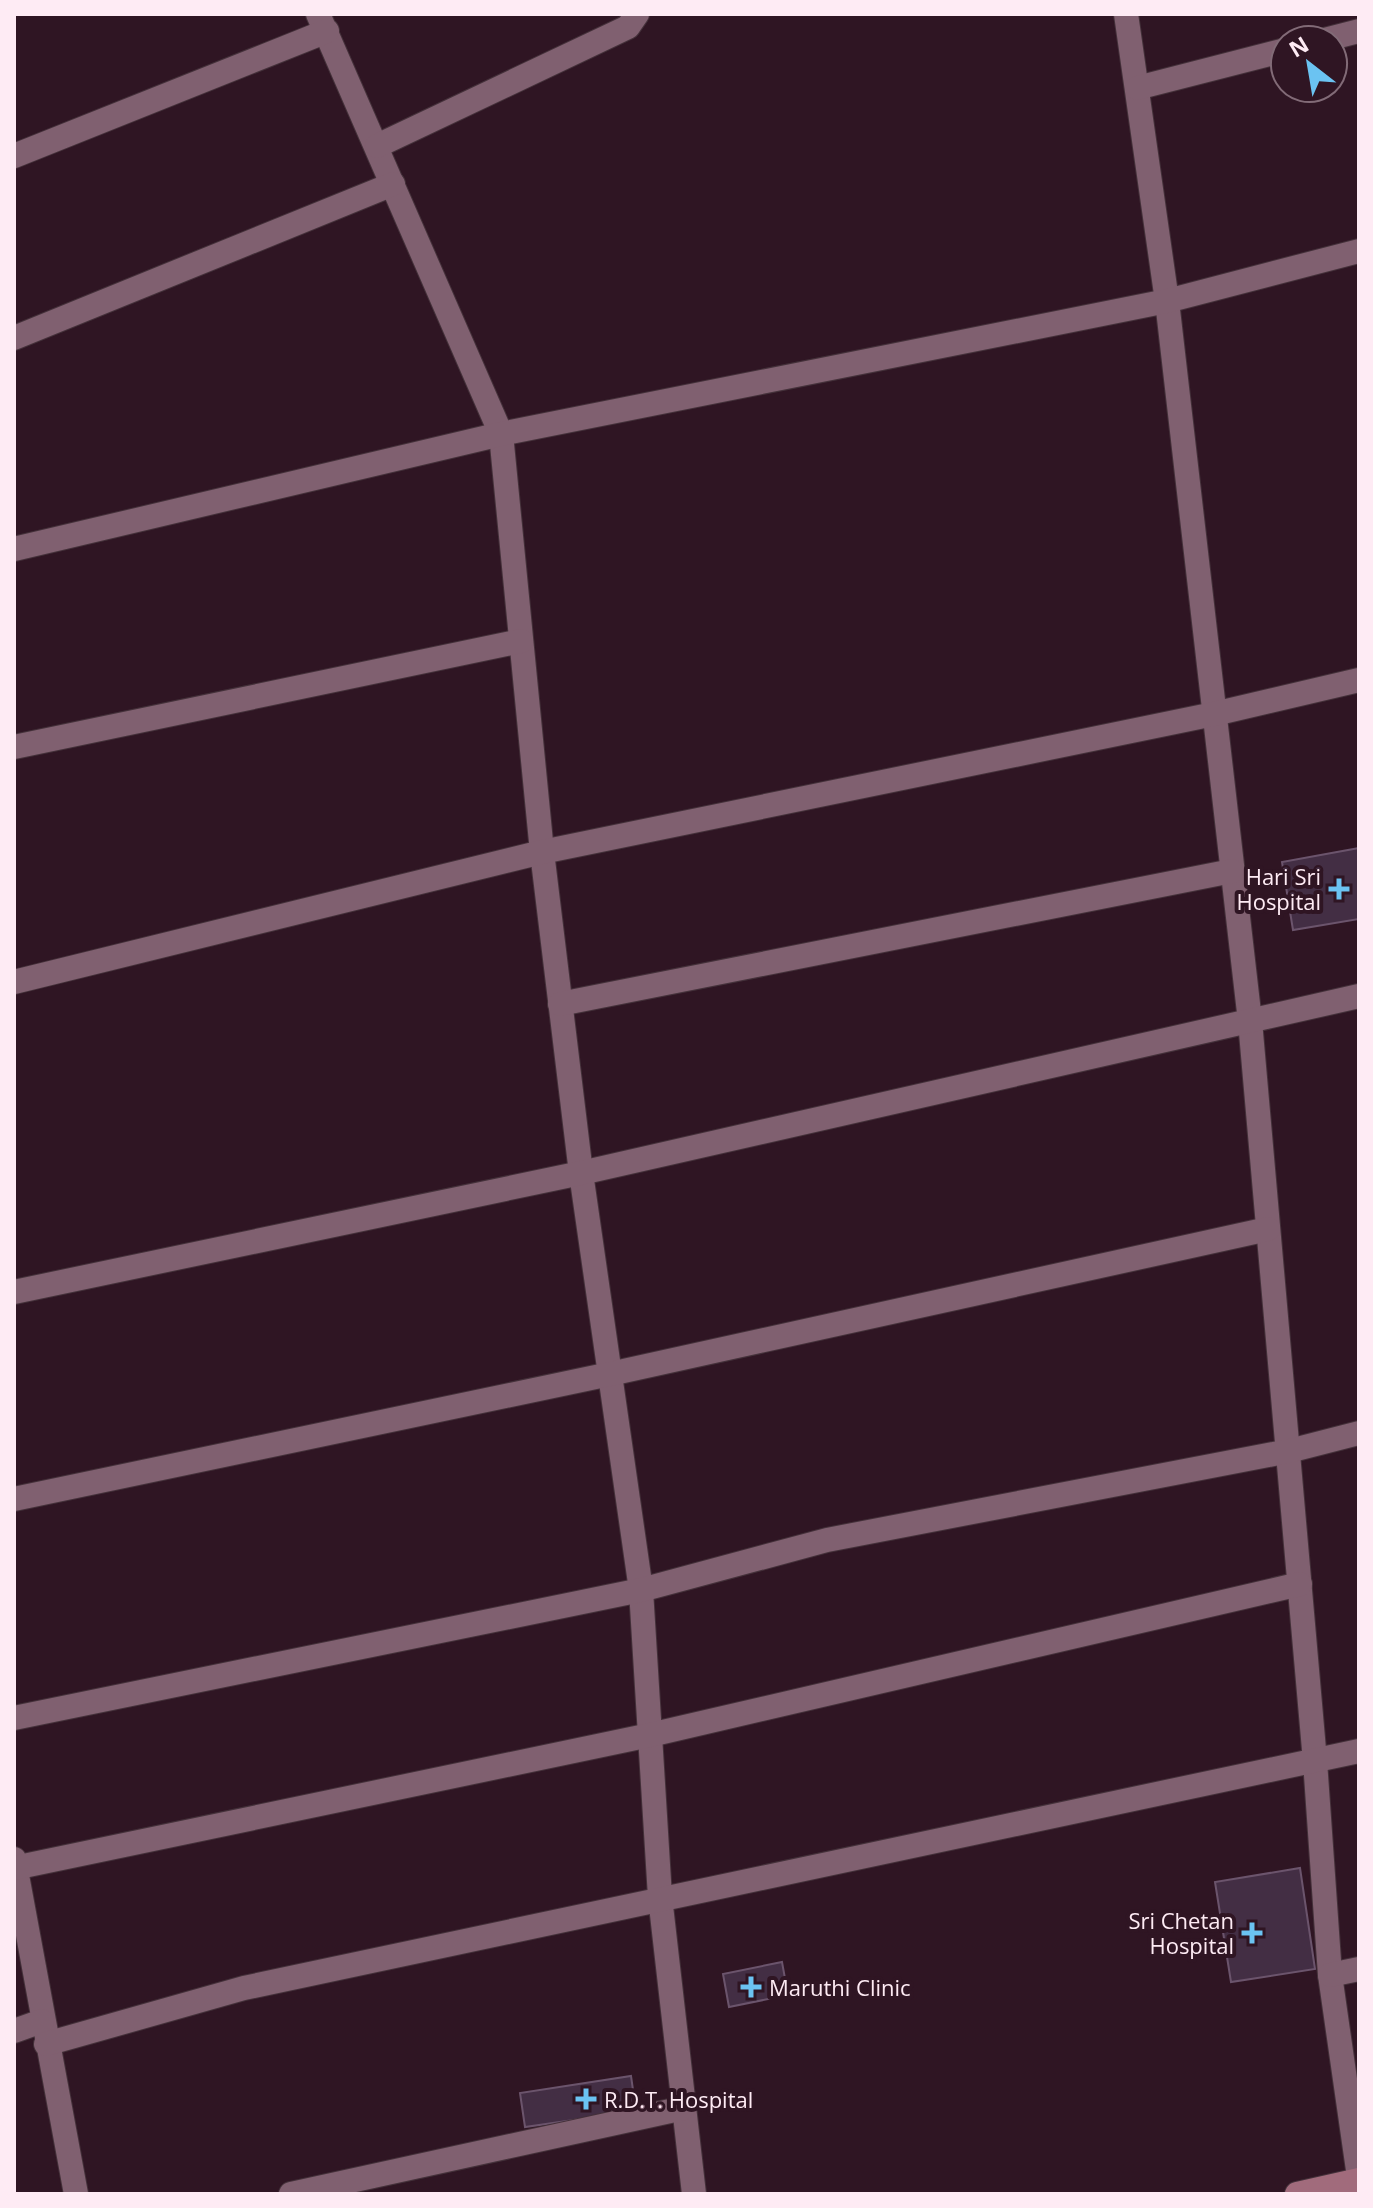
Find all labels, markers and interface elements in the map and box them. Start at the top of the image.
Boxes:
north arrow [1269,24,1349,104]
text: N [1283,29,1314,63]
place label: Hari Sri Hospital [1236,861,1321,916]
marker: Hari Sri Hospital [1328,878,1350,900]
place label: Sri Chetan Hospital [1128,1905,1234,1960]
marker: Sri Chetan Hospital [1241,1922,1263,1944]
place label: Maruthi Clinic [769,1972,911,2002]
marker: Maruthi Clinic [740,1976,762,1998]
place label: R.D.T. Hospital [604,2084,753,2114]
marker: R.D.T. Hospital [575,2088,597,2110]

